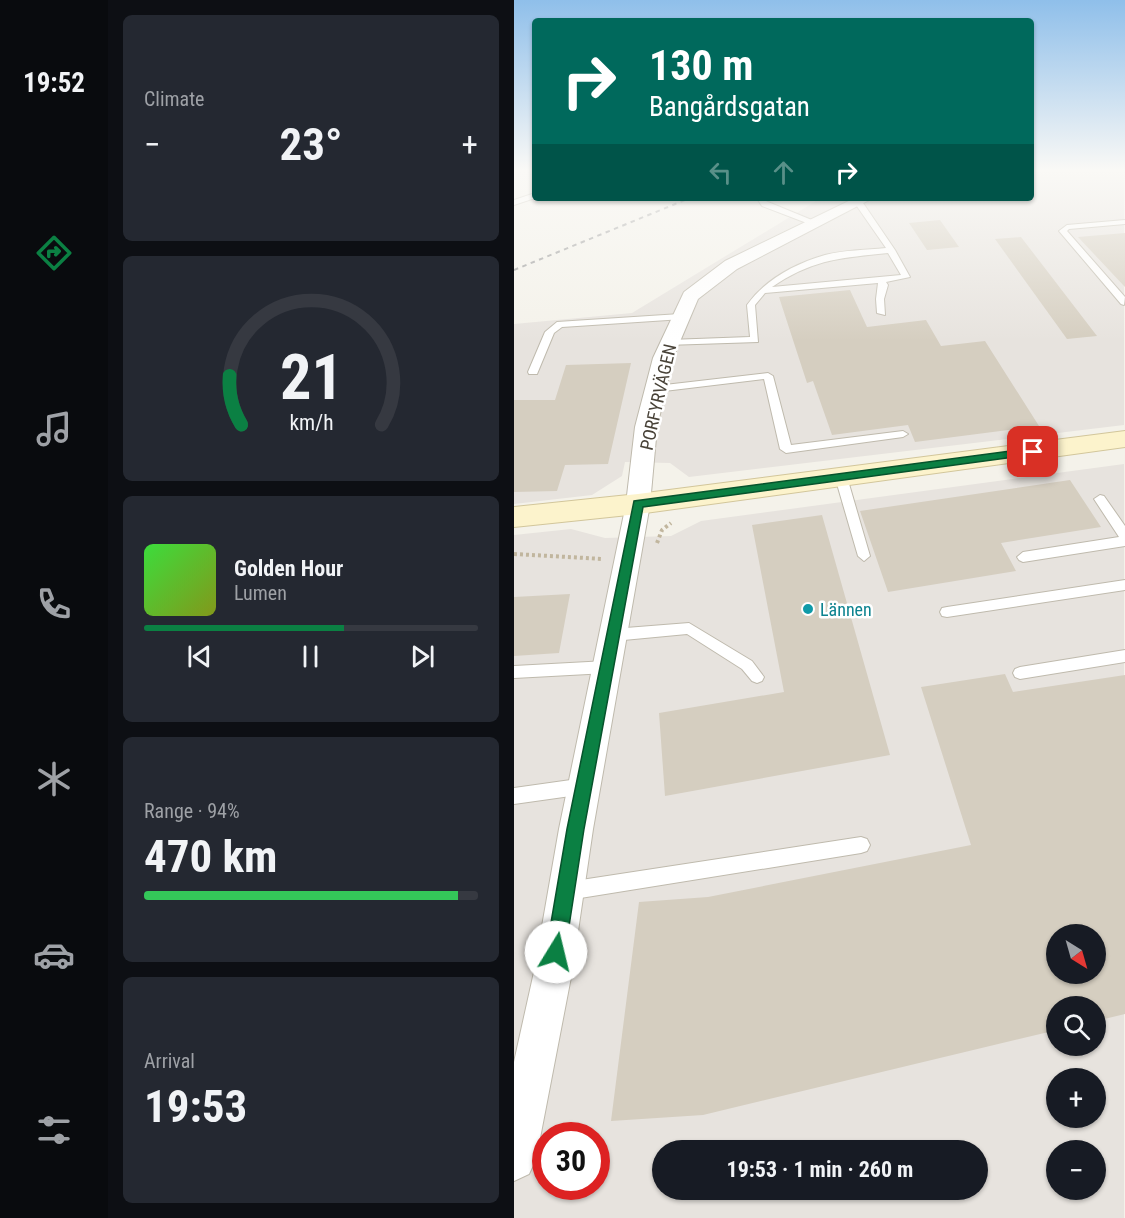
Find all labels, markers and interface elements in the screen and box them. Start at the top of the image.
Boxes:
text: 130 m [649,41,754,90]
icon: right [550,42,628,120]
text: 19:52 [23,67,85,99]
text: Climate [144,87,204,111]
text: Bangårdsgatan [649,91,810,123]
text: 23° [280,118,343,171]
text: − [144,125,161,164]
text: + [462,125,478,164]
icon: left [704,156,737,189]
icon: ahead [767,156,800,189]
icon: right [830,156,863,189]
icon: directions [33,232,75,274]
text: 21 [279,342,343,415]
street label: PORFYRVÄGEN [636,342,680,452]
icon: music [33,408,75,450]
text: km/h [289,411,333,436]
pin [1007,426,1058,477]
icon: arrive [1016,435,1049,468]
text: Golden Hour [234,556,343,581]
text: Lumen [234,581,287,605]
icon: phone [33,583,75,625]
place label: Lännen [820,599,872,620]
marker: Lännen [801,602,815,616]
icon: previous [183,640,216,673]
icon: pause [294,640,327,673]
icon: next [406,640,439,673]
icon: climate [33,758,75,800]
text: Range · 94% [144,799,240,823]
text: 470 km [144,830,277,883]
position arrow [524,920,588,984]
north arrow [1046,924,1106,984]
map controls [1046,924,1106,1200]
icon: car [33,934,75,976]
button: search [1046,996,1106,1056]
text: Arrival [144,1049,195,1073]
button: + [1046,1068,1106,1128]
text: 19:53 [144,1080,247,1133]
icon: filters [33,1109,75,1151]
speed limit sign: 30 [532,1122,610,1200]
button: − [1046,1140,1106,1200]
text: 19:53 · 1 min · 260 m [727,1157,913,1182]

